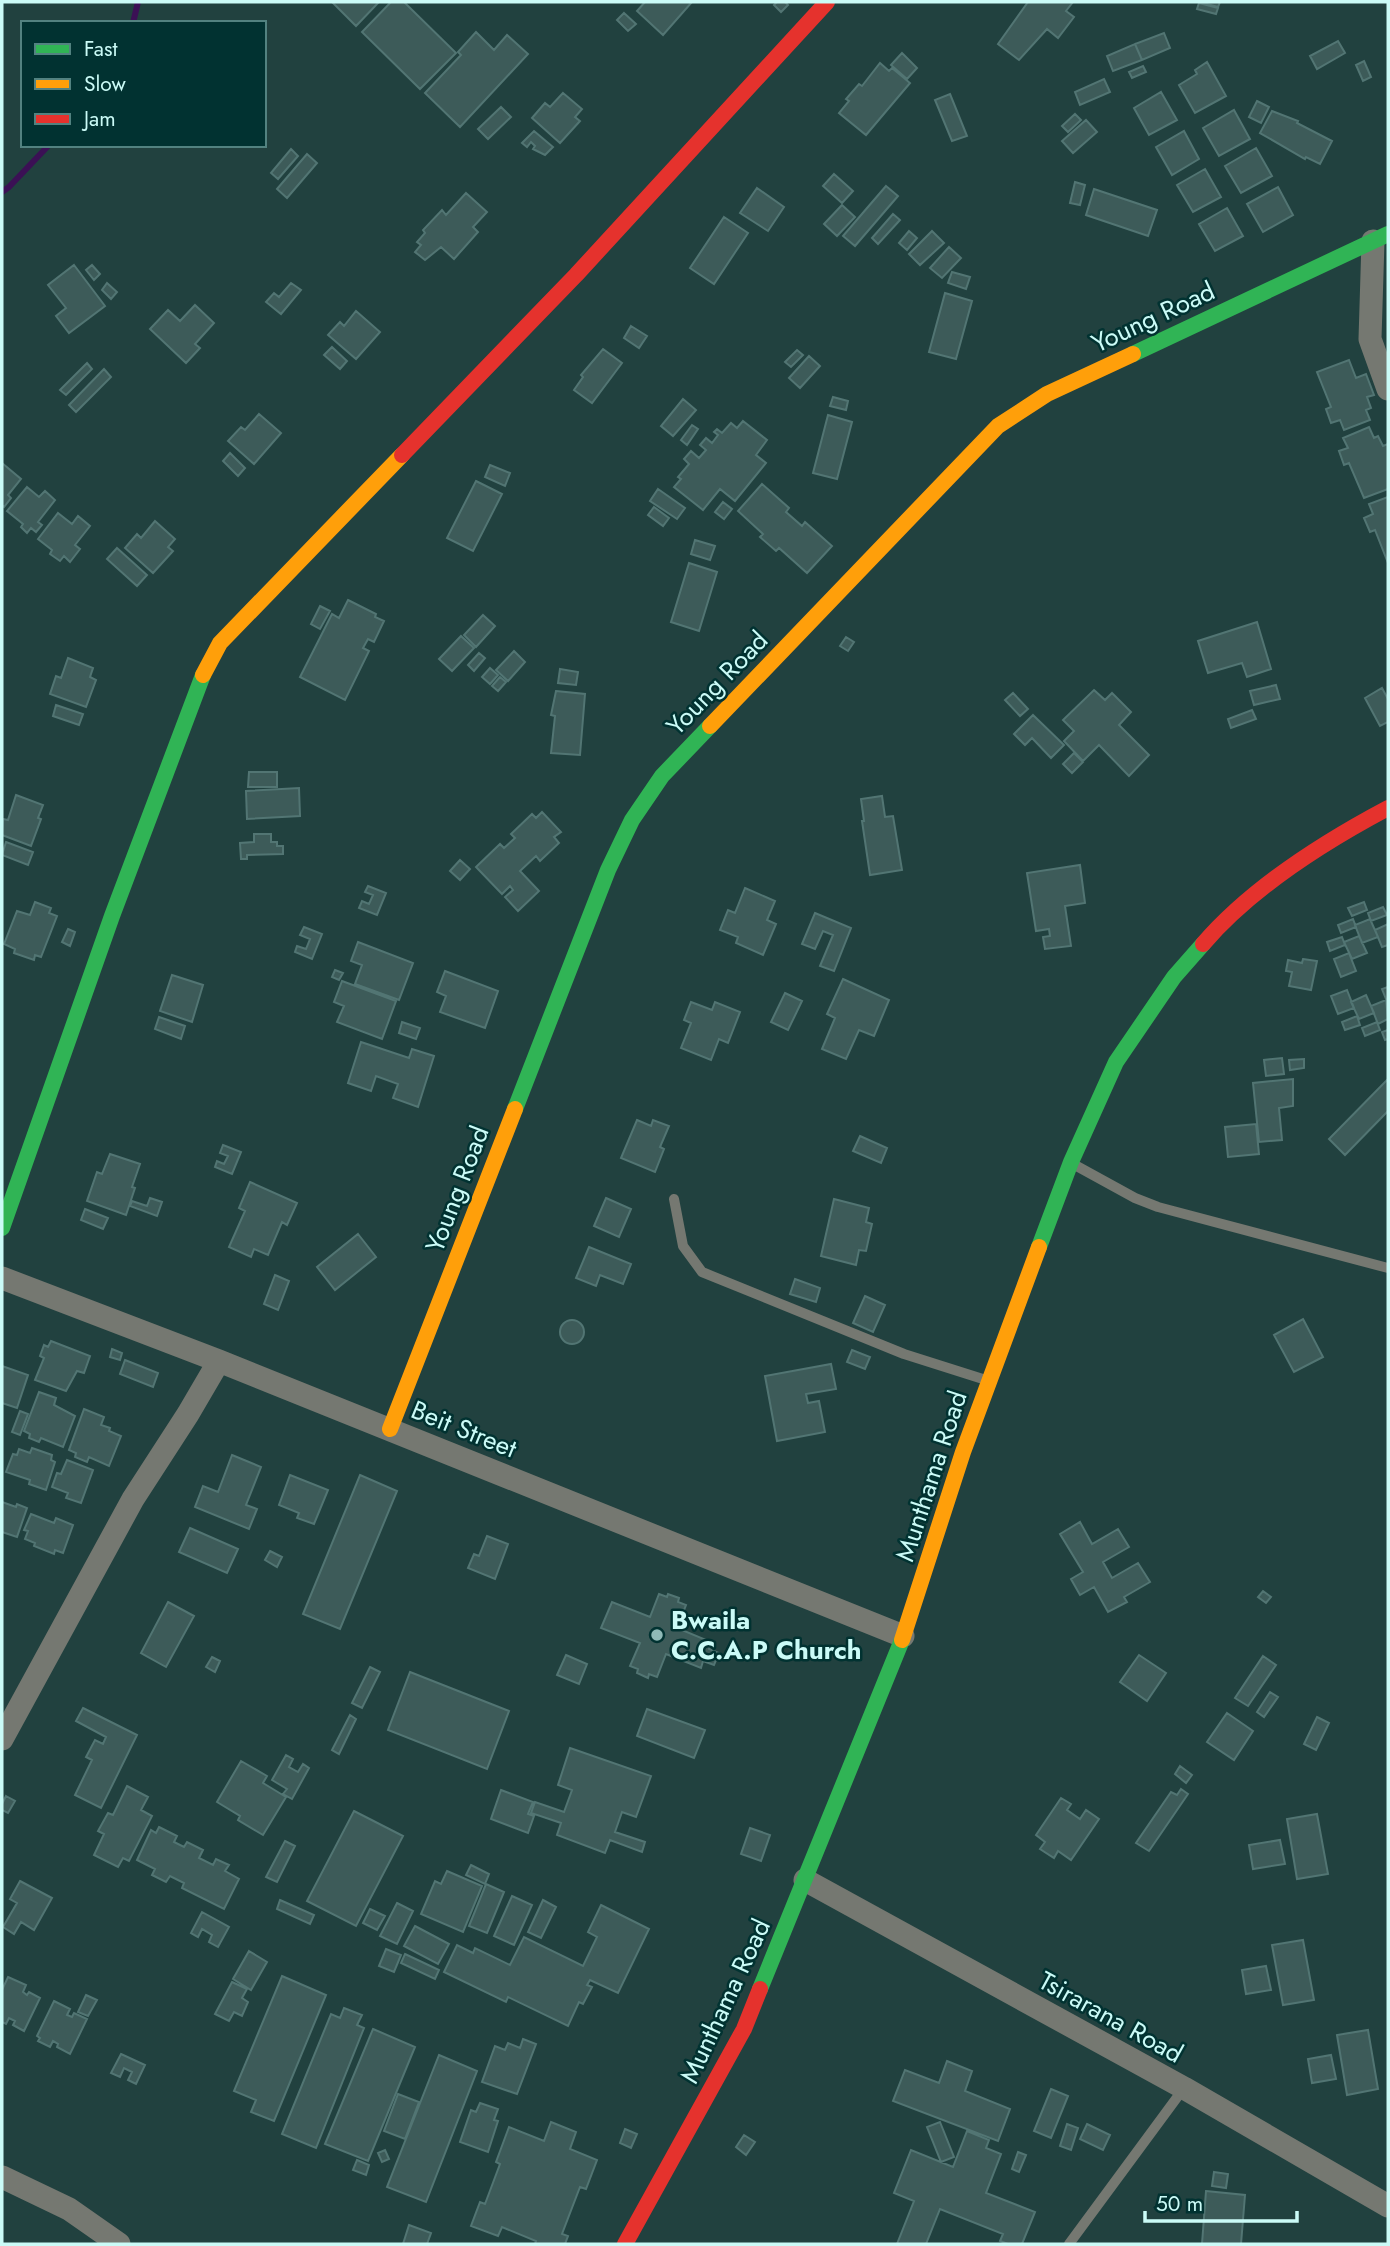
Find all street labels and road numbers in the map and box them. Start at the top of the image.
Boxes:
street label: Young Road [1085,272,1221,362]
street label: Young Road [657,622,777,744]
street label: Young Road [416,1120,498,1258]
street label: Munthama Road [886,1386,976,1566]
street label: Beit Street [406,1391,523,1468]
street label: Munthama Road [670,1913,780,2089]
street label: Tsirarana Road [1032,1962,1190,2072]

